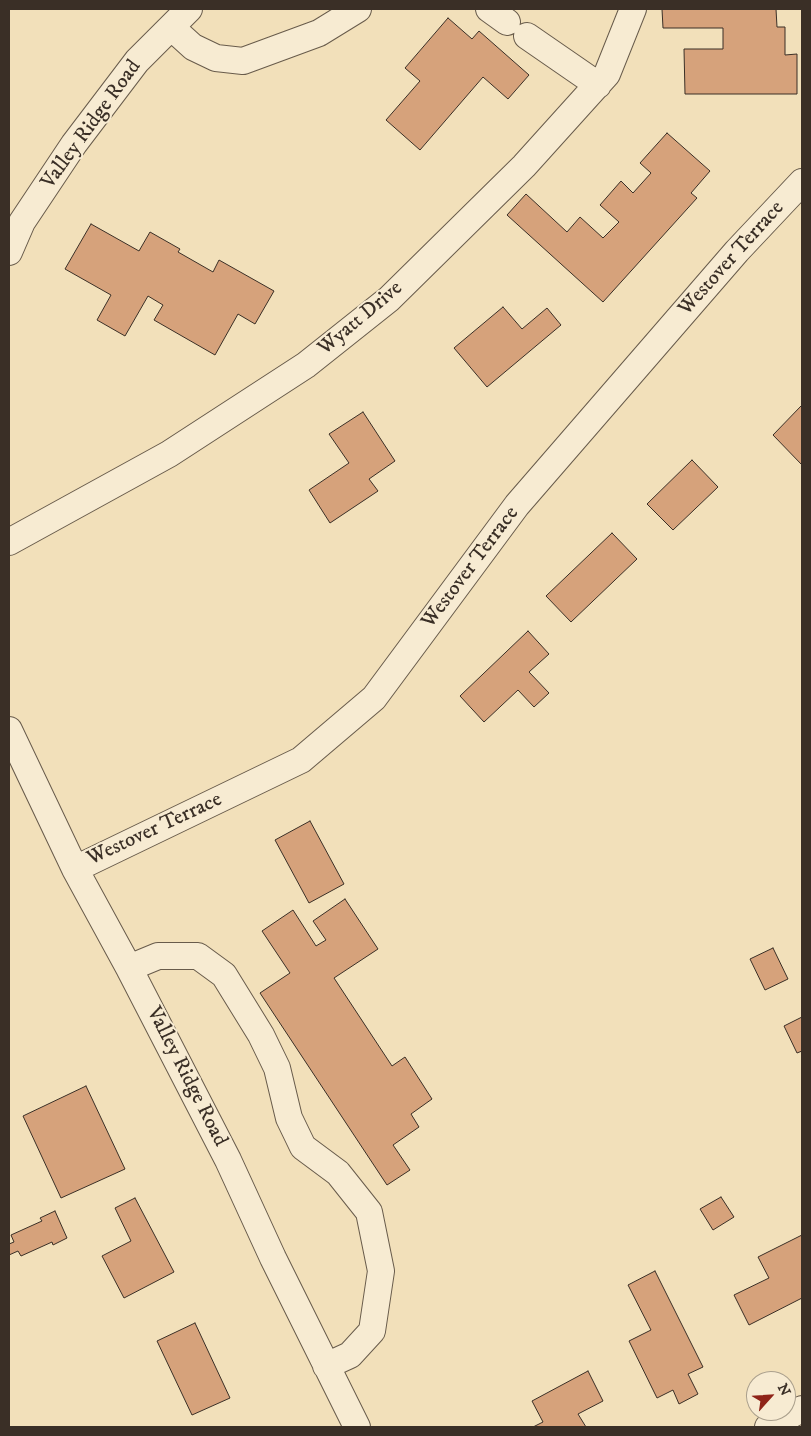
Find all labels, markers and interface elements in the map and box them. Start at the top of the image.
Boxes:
street label: Valley Ridge Road [37,56,147,194]
street label: Westover Terrace [674,196,790,322]
street label: Wyatt Drive [314,276,408,362]
street label: Westover Terrace [417,502,525,634]
street label: Westover Terrace [84,788,226,872]
street label: Valley Ridge Road [140,1003,232,1151]
north arrow [746,1371,796,1421]
text: N [773,1381,794,1399]

